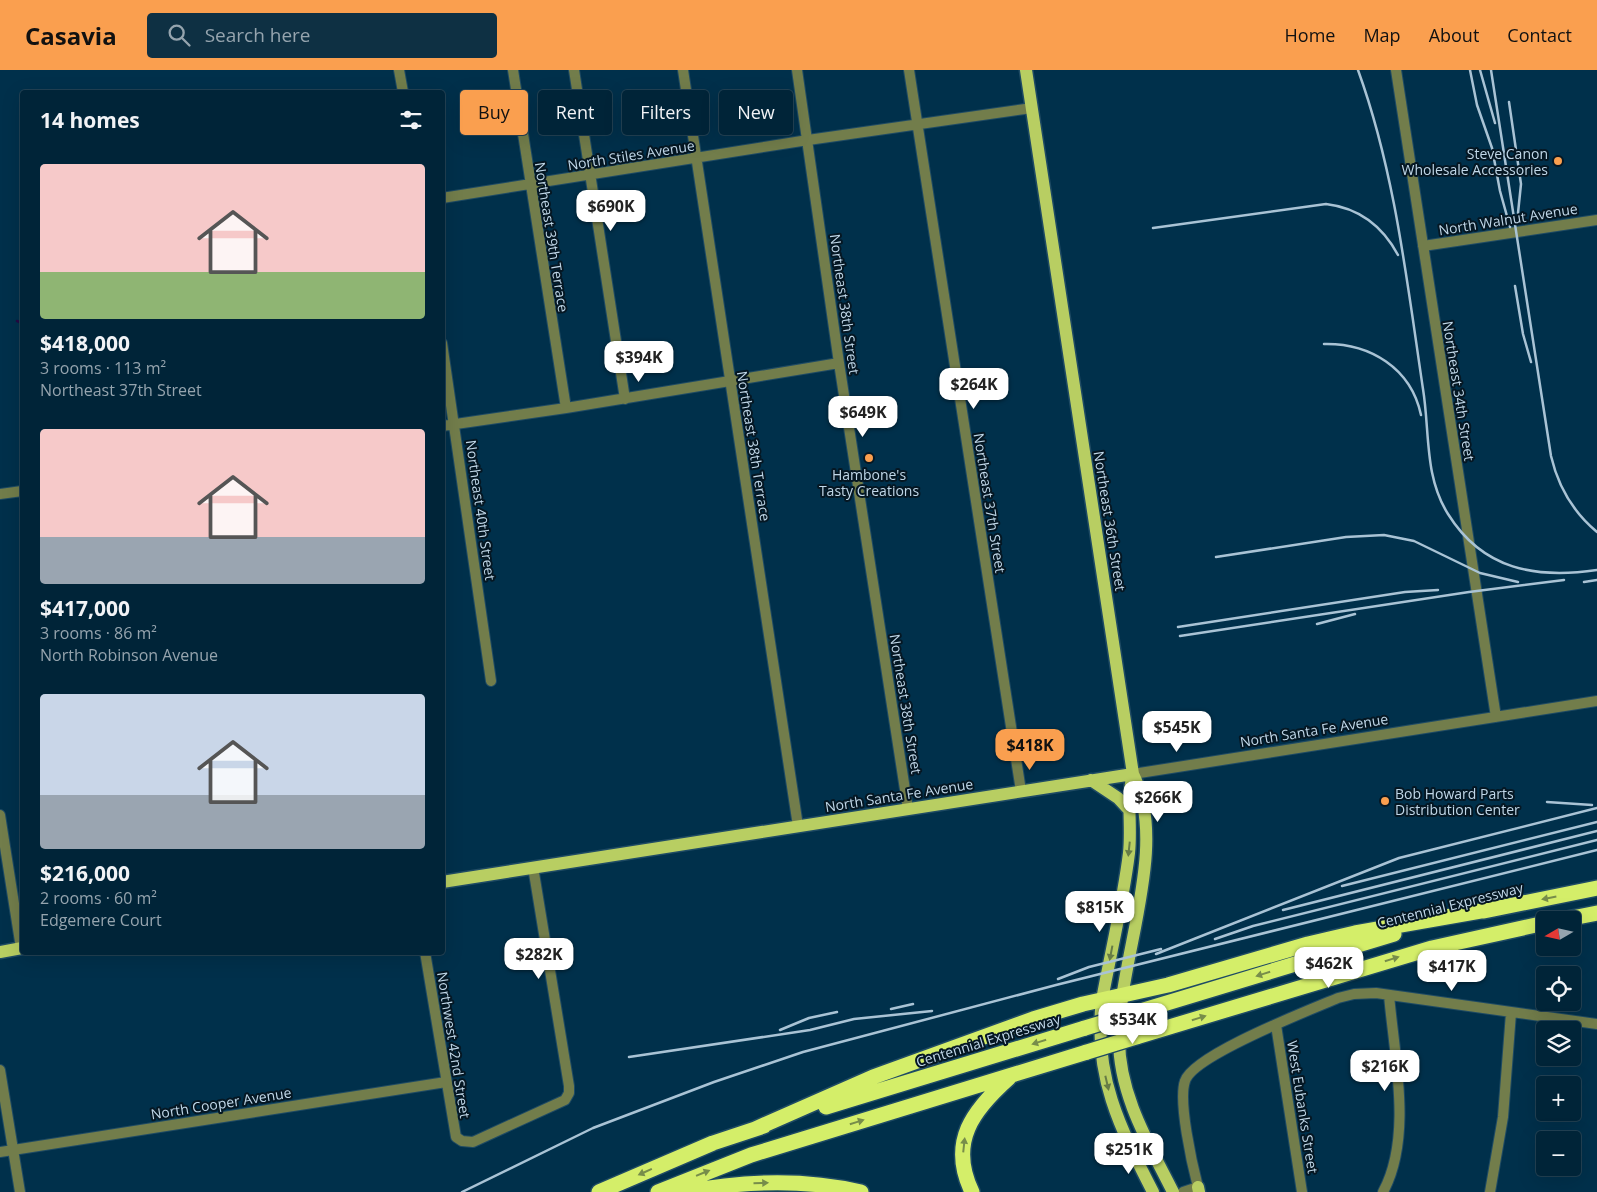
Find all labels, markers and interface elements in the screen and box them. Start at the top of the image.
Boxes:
search box [147,13,497,58]
text: Casavia [25,19,117,52]
icon: search [165,21,193,49]
text: Search here [205,22,311,48]
text: Home [1285,23,1335,47]
text: Map [1363,23,1401,47]
text: About [1429,23,1479,47]
text: Contact [1507,23,1572,47]
chip: Buy [460,90,528,135]
chip: Rent [538,90,612,135]
chip: Filters [622,90,709,135]
chip: New [719,90,793,135]
text: 14 homes [40,106,140,134]
icon: filters [397,106,425,134]
street label: North Stiles Avenue [566,136,696,174]
place label: Steve Canon Wholesale Accessories [1402,144,1548,179]
marker: Steve Canon Wholesale Accessories [1552,155,1564,167]
street label: Northeast 39th Terrace [531,161,573,314]
pin: $690K [576,190,646,232]
text: $690K [587,195,635,217]
icon: home [188,197,278,287]
street label: North Walnut Avenue [1437,199,1579,239]
street label: Northeast 38th Street [826,233,864,375]
street label: Northeast 34th Street [1439,320,1479,462]
text: $418,000 [40,329,130,357]
pin: $394K [604,340,674,383]
text: $394K [615,346,663,368]
text: 3 rooms · 113 m² [40,357,166,379]
pin: $264K [939,368,1009,410]
street label: Northeast 38th Terrace [733,370,775,523]
text: $264K [950,373,998,395]
text: Northeast 37th Street [40,379,202,401]
pin: $649K [828,396,898,438]
text: $649K [839,401,887,423]
street label: Northeast 37th Street [970,432,1010,574]
street label: Northeast 40th Street [462,439,500,581]
street label: Northeast 36th Street [1090,450,1130,592]
marker: Hambone's Tasty Creations [863,452,875,464]
icon: home [188,462,278,552]
place label: Hambone's Tasty Creations [819,465,919,500]
text: $417,000 [40,594,130,622]
text: 3 rooms · 86 m² [40,622,157,644]
street label: Northeast 38th Street [886,633,926,775]
text: North Robinson Avenue [40,644,218,666]
street label: North Santa Fe Avenue [1239,709,1390,751]
pin: $545K [1142,710,1212,753]
text: $545K [1153,716,1201,738]
icon: home [188,727,278,817]
pin: $418K [995,728,1065,771]
text: $418K [1006,734,1054,756]
street label: North Santa Fe Avenue [824,774,975,816]
pin: $266K [1123,780,1193,823]
place label: Bob Howard Parts Distribution Center [1395,784,1520,819]
text: $266K [1134,786,1182,808]
marker: Bob Howard Parts Distribution Center [1379,795,1391,807]
one-way arrow [1125,842,1133,858]
text: $216,000 [40,859,130,887]
street label: Centennial Expressway [1375,877,1526,932]
text: 2 rooms · 60 m² [40,887,157,909]
pin: $815K [1065,890,1135,933]
one-way arrow [1541,894,1557,902]
text: $815K [1076,896,1124,918]
text: Edgemere Court [40,909,162,931]
north arrow [1536,911,1581,956]
map controls [1536,911,1581,1176]
pin: $282K [504,938,574,980]
text: $282K [515,943,563,965]
one-way arrow [1106,945,1114,961]
pin: $462K [1294,946,1364,989]
pin: $417K [1417,950,1487,992]
text: $462K [1305,952,1353,974]
one-way arrow [1384,955,1399,963]
text: $417K [1428,955,1476,977]
button: locate [1536,966,1581,1011]
street label: Northwest 42nd Street [433,970,475,1120]
one-way arrow [1255,971,1270,979]
pin: $534K [1098,1002,1168,1045]
text: $534K [1109,1008,1157,1030]
street label: Centennial Expressway [913,1009,1063,1071]
one-way arrow [1192,1014,1207,1022]
button: layers [1536,1021,1581,1066]
one-way arrow [1031,1039,1046,1047]
street label: West Eubanks Street [1283,1039,1323,1175]
pin: $216K [1350,1050,1420,1092]
text: $216K [1361,1055,1409,1077]
one-way arrow [1103,1076,1111,1091]
button: + [1536,1076,1581,1121]
street label: North Cooper Avenue [149,1082,293,1123]
one-way arrow [850,1118,865,1126]
button: − [1536,1131,1581,1176]
pin: $251K [1094,1132,1164,1175]
one-way arrow [960,1136,968,1152]
text: $251K [1105,1138,1153,1160]
one-way arrow [638,1168,652,1176]
one-way arrow [696,1169,711,1177]
one-way arrow [754,1178,770,1186]

